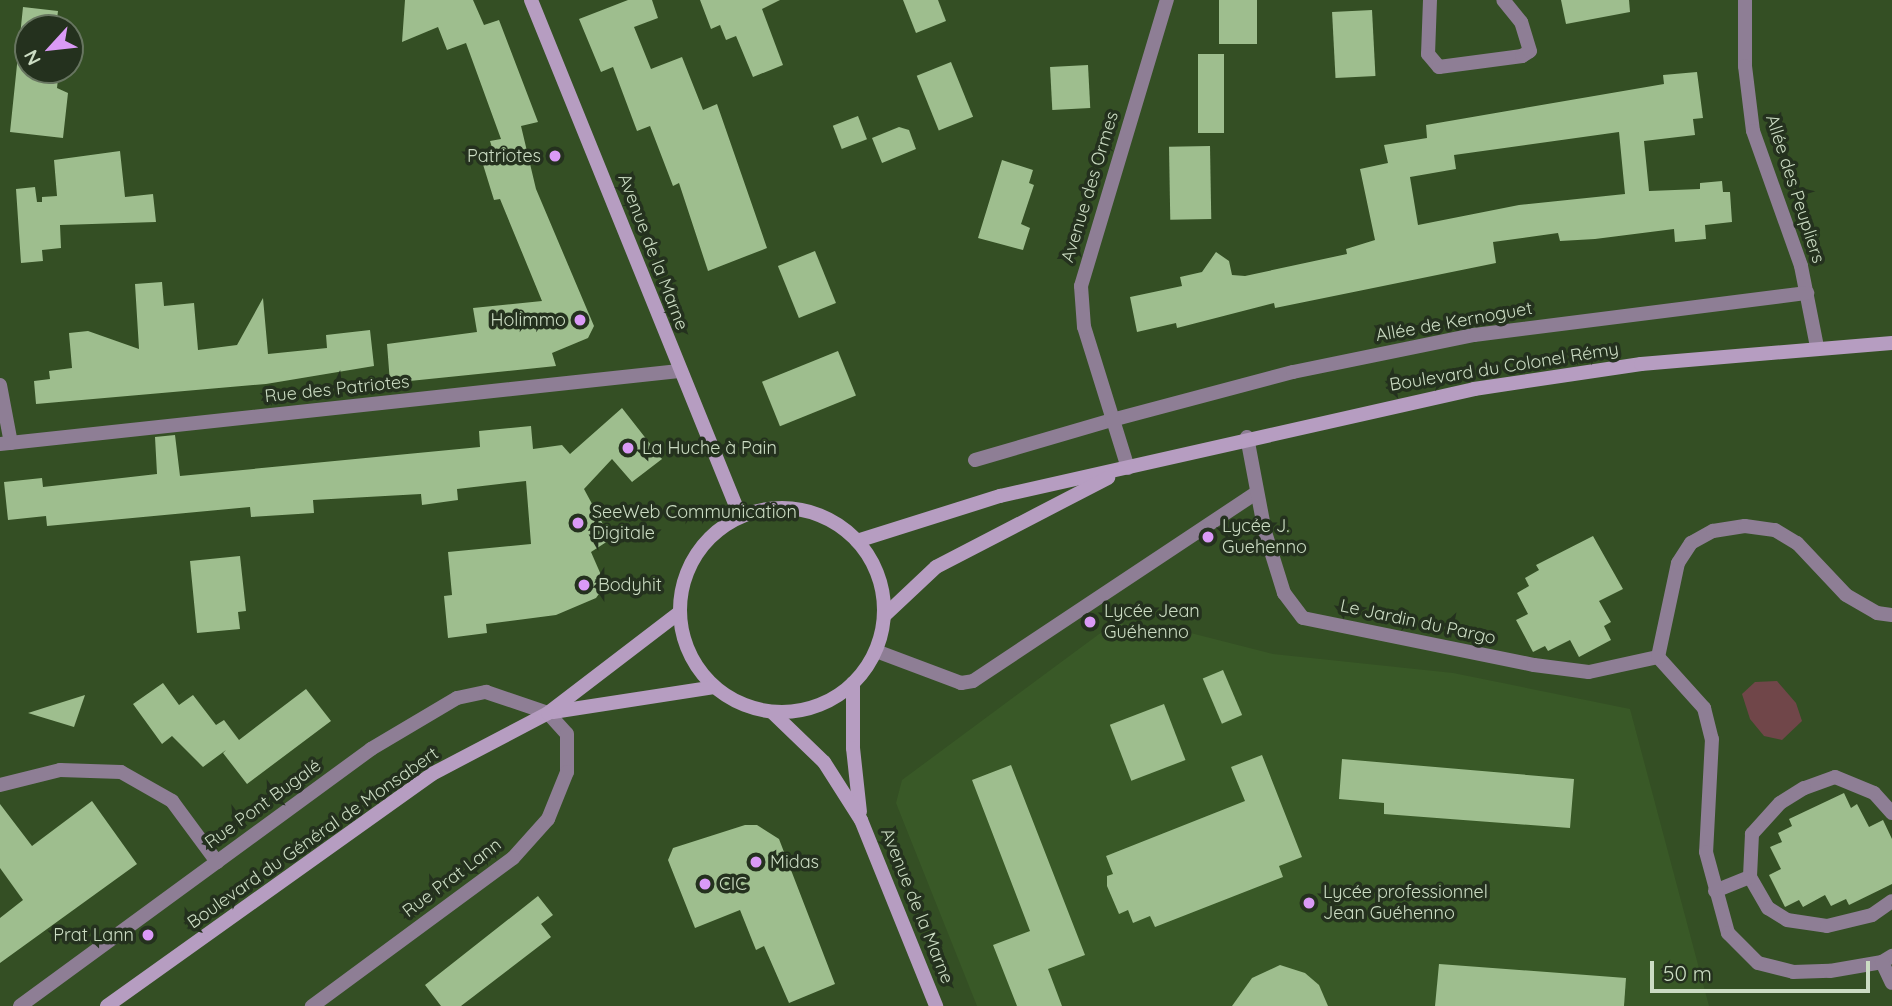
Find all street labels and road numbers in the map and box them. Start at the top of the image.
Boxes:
street label: Avenue des Ormes [1057,109,1123,265]
street label: Allée des Peupliers [1761,112,1829,266]
street label: Avenue de la Marne [613,171,693,333]
street label: Allée de Kernoguet [1374,298,1534,346]
street label: Boulevard du Colonel Rémy [1388,338,1620,396]
street label: Rue des Patriotes [263,371,411,407]
street label: Le Jardin du Pargo [1338,595,1498,649]
street label: Boulevard du Général de Monsabert [183,743,443,933]
street label: Rue Pont Bugalé [201,755,325,853]
street label: Avenue de la Marne [876,825,958,987]
street label: Rue Prat Lann [398,834,506,922]

